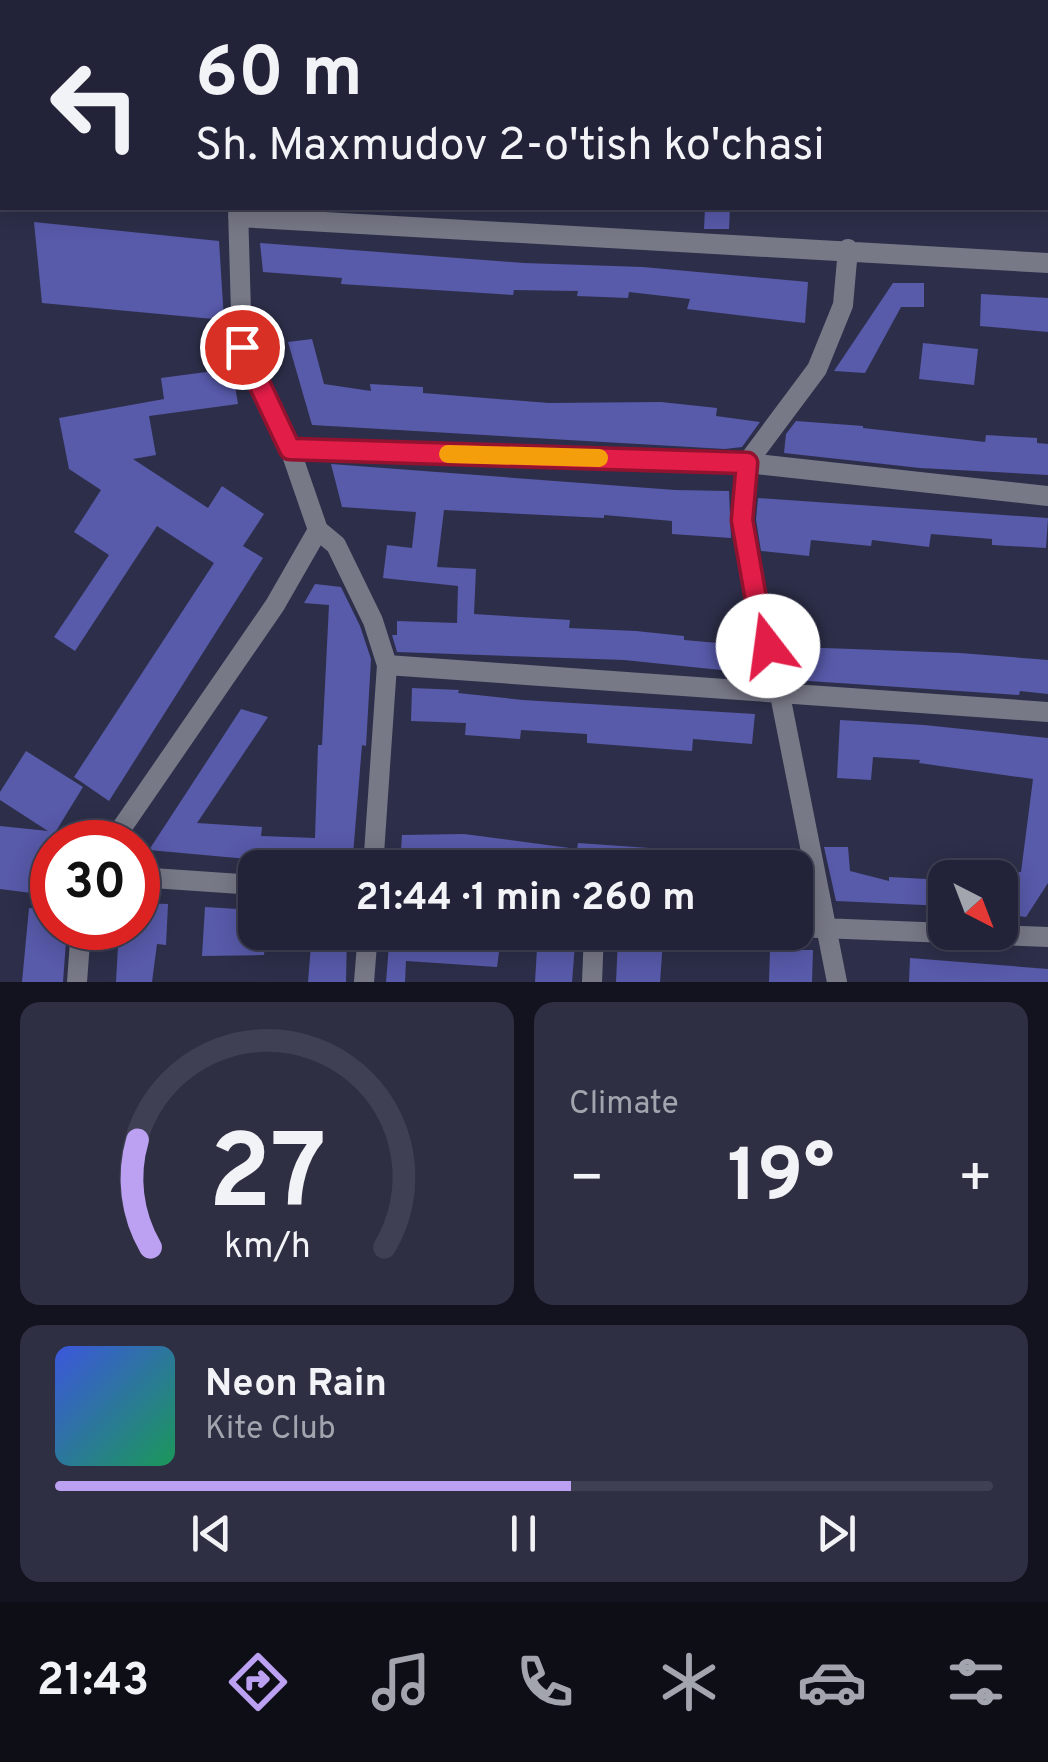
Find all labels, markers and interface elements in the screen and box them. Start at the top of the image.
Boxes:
text: 60 m [195,32,363,121]
icon: left [30,40,160,170]
text: Sh. Maxmudov 2-o'tish ko'chasi [195,119,825,176]
pin [200,305,285,390]
icon: arrive [215,320,270,375]
position arrow [716,594,820,698]
speed limit sign: 30 [30,820,160,950]
north arrow [928,860,1018,950]
map controls [928,860,1018,950]
text: 21:44 · 1 min · 260 m [355,875,696,924]
text: Climate [569,1085,679,1125]
text: 27 [208,1113,326,1245]
text: 19° [727,1133,835,1228]
text: − [569,1146,604,1216]
text: + [958,1146,993,1216]
text: km/h [224,1225,310,1271]
text: Neon Rain [205,1361,387,1410]
text: Kite Club [205,1410,336,1450]
icon: previous [184,1506,239,1561]
icon: pause [496,1506,551,1561]
icon: next [809,1506,864,1561]
icon: directions [223,1647,293,1717]
icon: music [366,1647,436,1717]
icon: phone [510,1647,580,1717]
icon: climate [654,1647,724,1717]
icon: car [797,1647,867,1717]
icon: filters [941,1647,1011,1717]
text: 21:43 [37,1654,149,1711]

